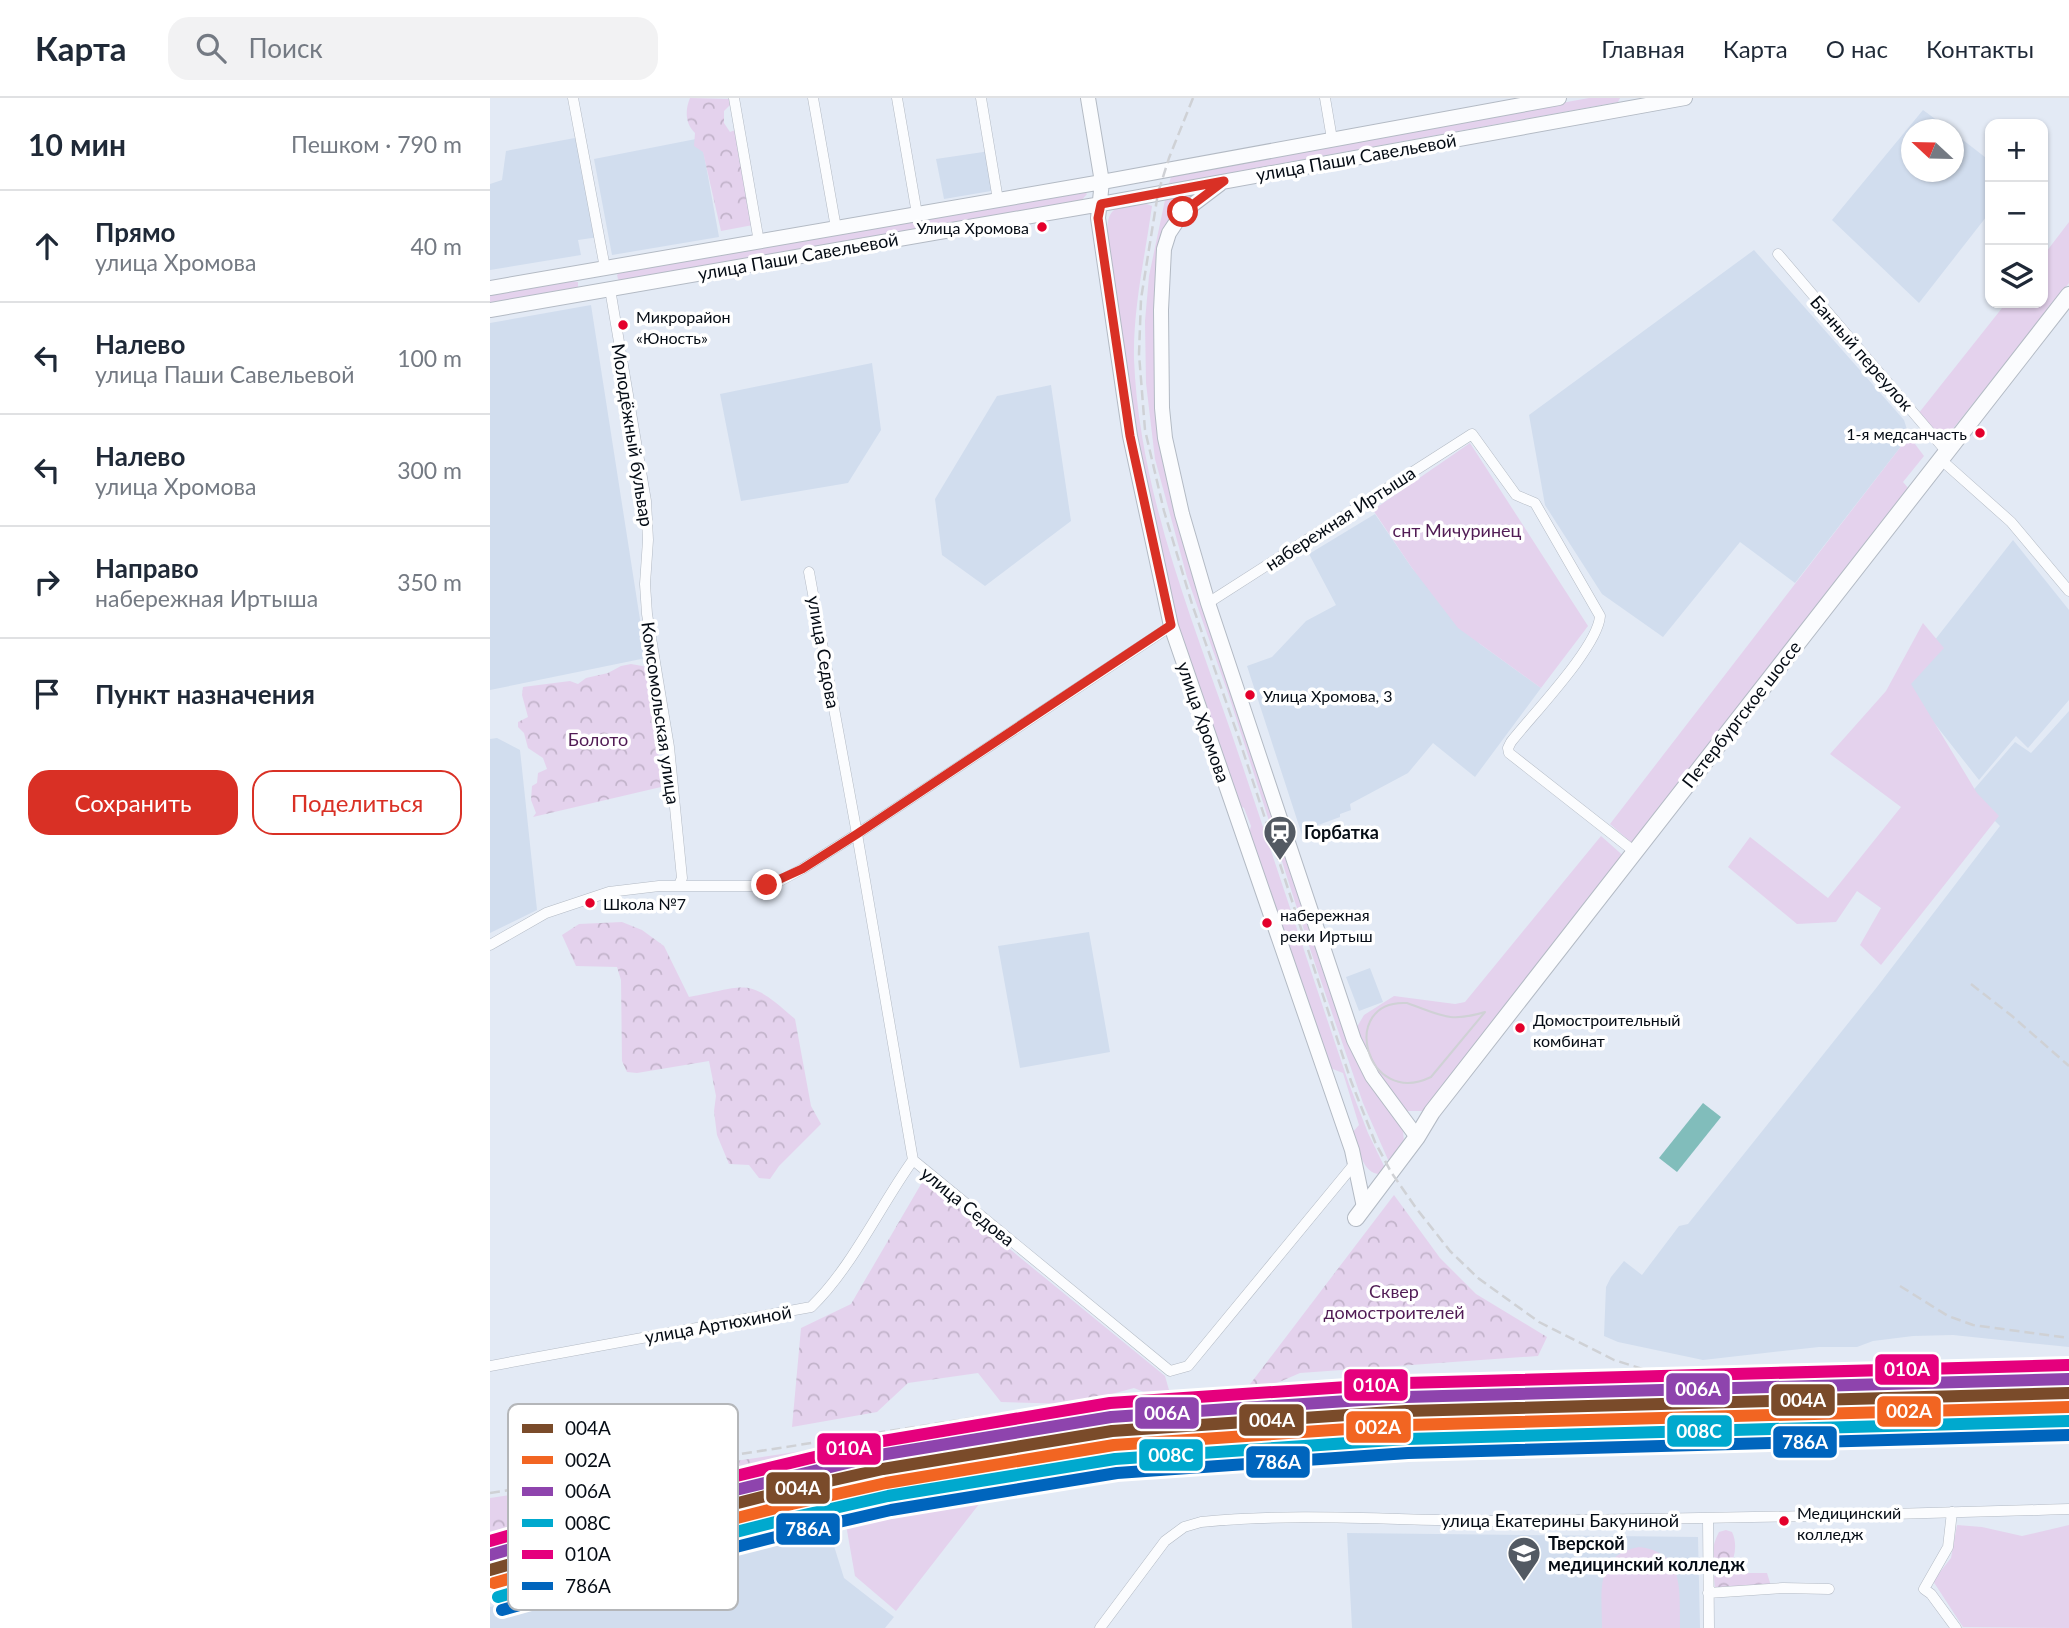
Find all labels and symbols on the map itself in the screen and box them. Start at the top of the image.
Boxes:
north arrow [1901,119,1964,182]
street label: улица Паши Савельевой [1254,129,1458,185]
route start [1167,196,1198,227]
place label: Улица Хромова [916,218,1029,237]
marker: Улица Хромова [1035,220,1049,234]
street label: улица Паши Савельевой [696,228,900,284]
street label: Банный переулок [1806,291,1919,416]
place label: Микрорайон «Юность» [636,307,730,347]
marker: Микрорайон «Юность» [616,318,630,332]
street label: Молодёжный бульвар [608,342,658,528]
place label: 1-я медсанчасть [1846,424,1967,443]
marker: 1-я медсанчасть [1973,426,1987,440]
street label: набережная Иртыша [1261,461,1419,575]
park label: снт Мичуринец [1393,519,1522,541]
street label: улица Седова [803,594,845,710]
street label: Комсомольская улица [637,620,685,806]
street label: Петербургское шоссе [1677,636,1805,792]
street label: улица Хромова [1173,659,1235,785]
place label: Улица Хромова, 3 [1263,686,1393,705]
marker: Улица Хромова, 3 [1243,688,1257,702]
park label: Болото [568,728,628,750]
station icon: Горбатка [1261,813,1299,862]
place label: Горбатка [1304,821,1379,843]
route end [751,869,782,900]
place label: Школа №7 [603,894,686,913]
marker: Школа №7 [583,896,597,910]
place label: набережная реки Иртыш [1280,905,1373,945]
marker: набережная реки Иртыш [1260,916,1274,930]
place label: Домостроительный комбинат [1533,1010,1681,1050]
marker: Домостроительный комбинат [1513,1021,1527,1035]
street label: улица Седова [917,1162,1019,1250]
park label: Сквер домостроителей [1323,1280,1465,1323]
street label: улица Артюхиной [643,1300,793,1348]
line badge: 010А [1874,1353,1940,1386]
text: 010А [1884,1357,1931,1380]
line badge: 010А [1343,1368,1409,1402]
line badge: 006А [1665,1372,1731,1406]
text: 010А [1353,1373,1400,1396]
text: 006А [1675,1377,1722,1400]
line badge: 004А [1770,1383,1836,1417]
text: 004А [1780,1388,1827,1411]
line badge: 002А [1876,1395,1942,1428]
line badge: 006А [1134,1396,1200,1430]
text: 002А [1886,1399,1933,1422]
text: 006А [1144,1401,1191,1424]
line badge: 004А [1238,1403,1305,1437]
legend [508,1404,738,1610]
text: 004А [1249,1408,1296,1431]
line badge: 002А [1345,1410,1412,1444]
line badge: 008С [1666,1414,1733,1448]
text: 002А [1355,1415,1402,1438]
text: 004А [565,1416,611,1439]
text: 008С [1676,1419,1722,1442]
line badge: 786А [1772,1425,1838,1459]
text: 786А [1782,1430,1829,1453]
line badge: 010А [816,1432,882,1466]
text: 010А [826,1436,873,1459]
line badge: 008С [1138,1438,1204,1472]
text: 008С [1148,1443,1194,1466]
line badge: 786А [1245,1445,1311,1479]
text: 002А [565,1448,611,1471]
text: 786А [1255,1450,1302,1473]
line badge: 004А [765,1471,831,1505]
text: 004А [775,1476,822,1499]
text: 006А [565,1479,611,1502]
place label: Медицинский колледж [1797,1503,1901,1543]
street label: улица Екатерины Бакуниной [1441,1509,1679,1531]
text: 008С [565,1511,611,1534]
line badge: 786А [775,1512,841,1546]
marker: Медицинский колледж [1777,1514,1791,1528]
text: 786А [785,1517,832,1540]
place label: Тверской медицинский колледж [1548,1532,1745,1575]
school or university icon: Тверской медицинский колледж [1505,1534,1543,1583]
text: 010А [565,1542,611,1565]
text: 786А [565,1574,611,1597]

